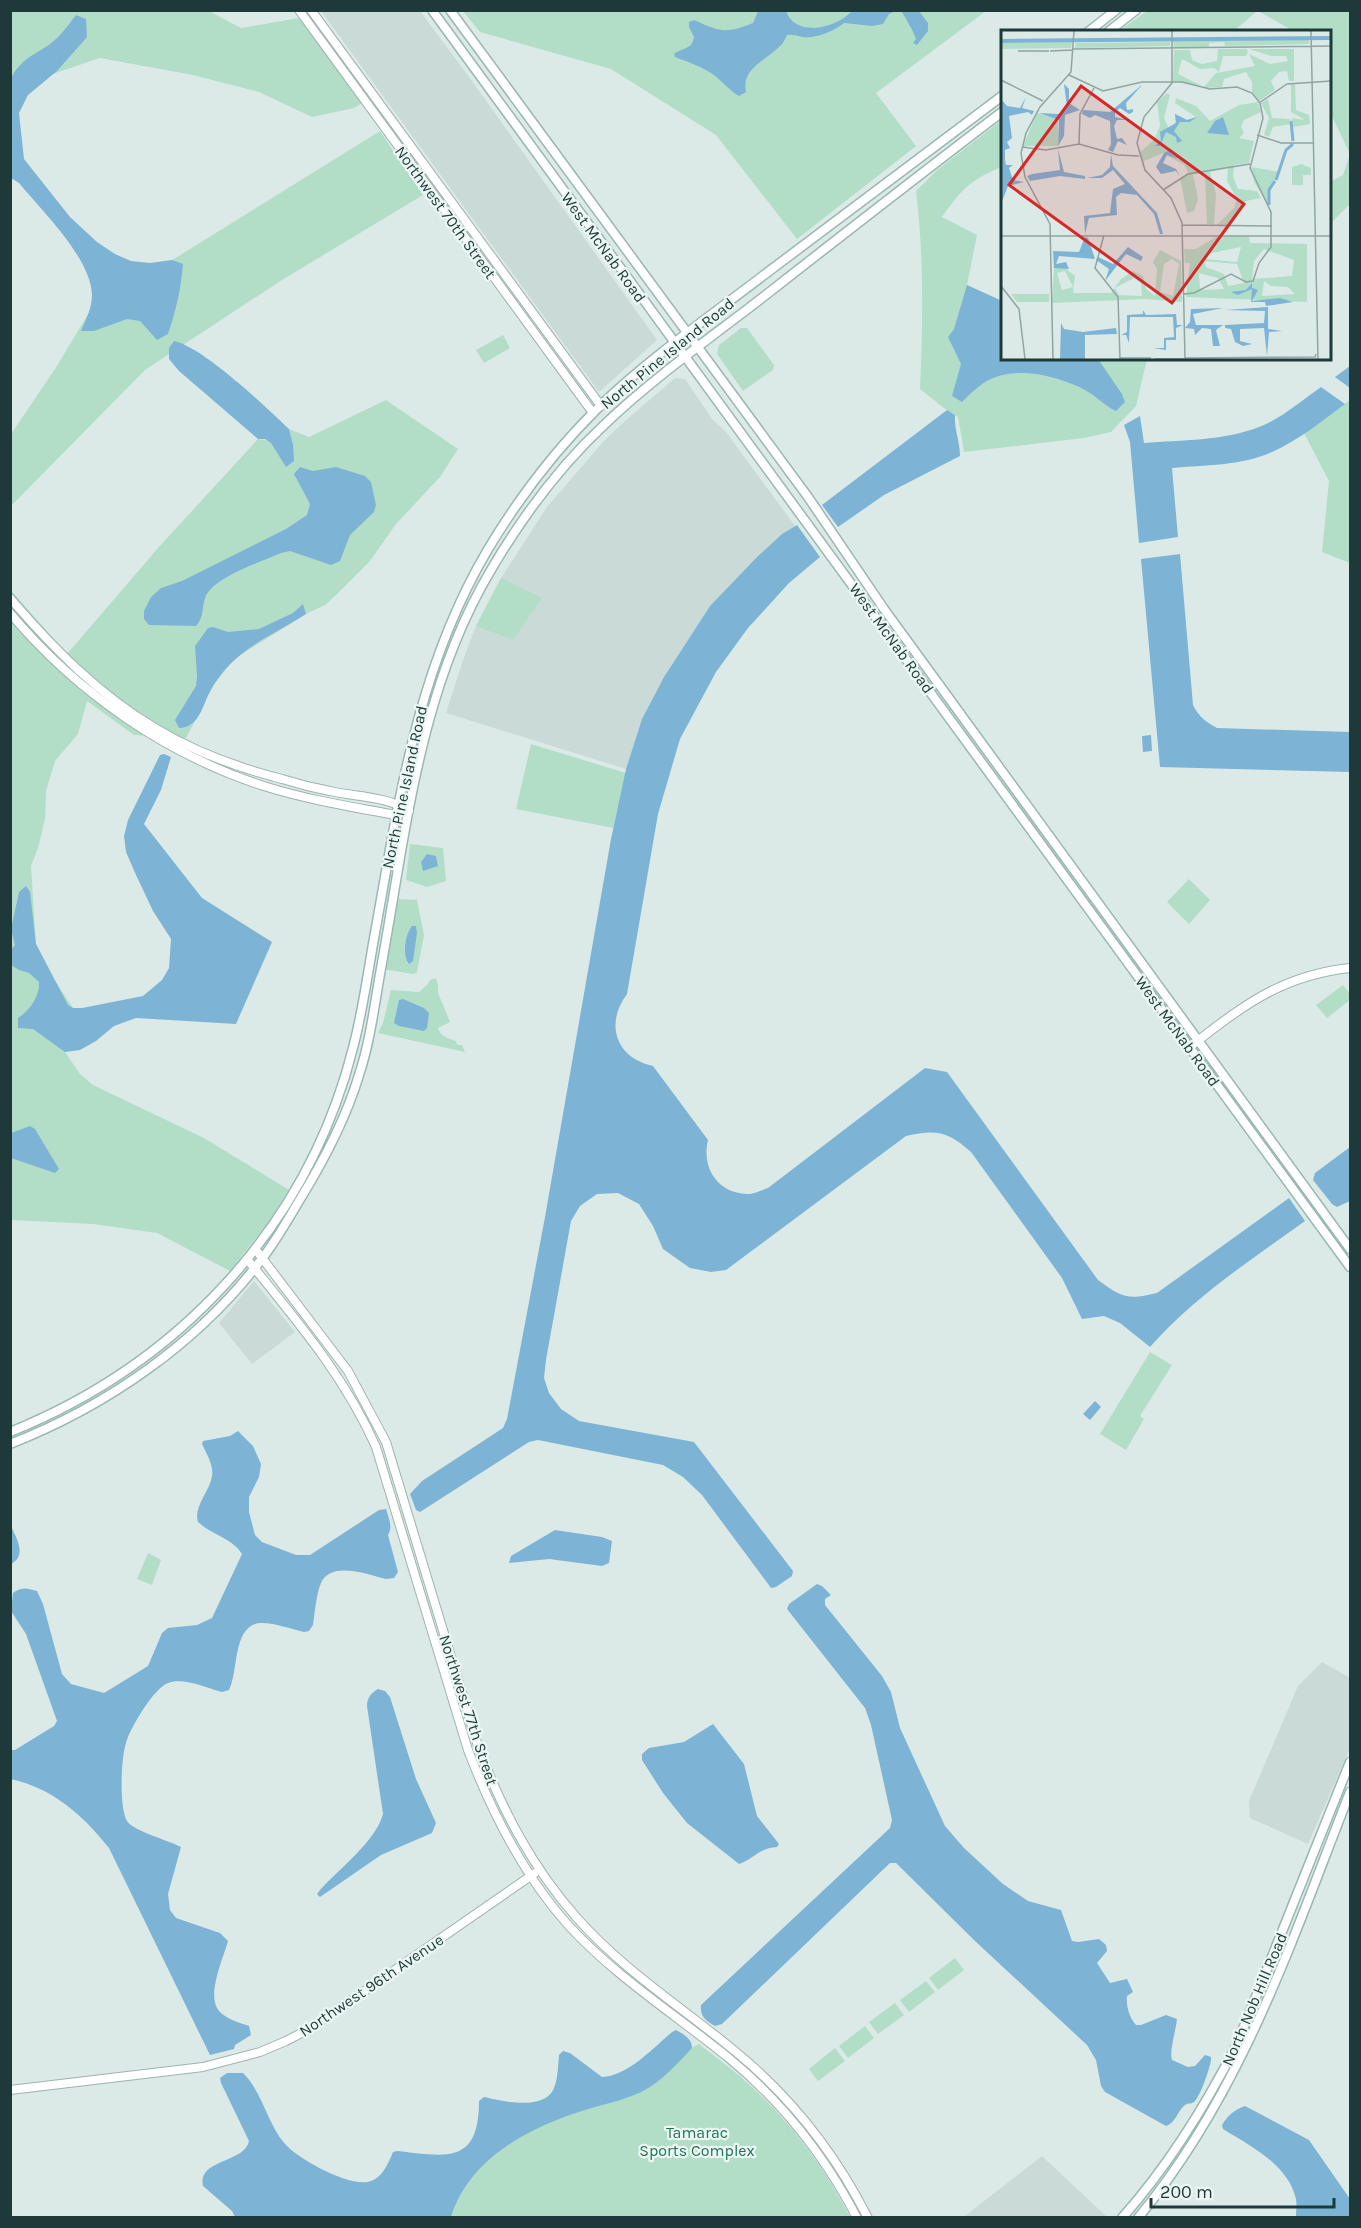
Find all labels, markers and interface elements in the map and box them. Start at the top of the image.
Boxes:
inset map [1001,30,1331,360]
street label: Northwest 70th Street [391,142,500,282]
street label: West McNab Road [557,188,650,306]
street label: North Pine Island Road [597,294,738,413]
street label: West McNab Road [845,579,938,697]
street label: North Pine Island Road [378,704,431,870]
street label: West McNab Road [1131,972,1224,1090]
street label: Northwest 77th Street [435,1632,502,1788]
street label: Northwest 96th Avenue [296,1930,447,2041]
street label: North Nob Hill Road [1218,1930,1291,2069]
park label: Tamarac Sports Complex [639,2123,755,2160]
scale bar [1151,2171,1334,2209]
text: 200 m [1160,2181,1213,2203]

